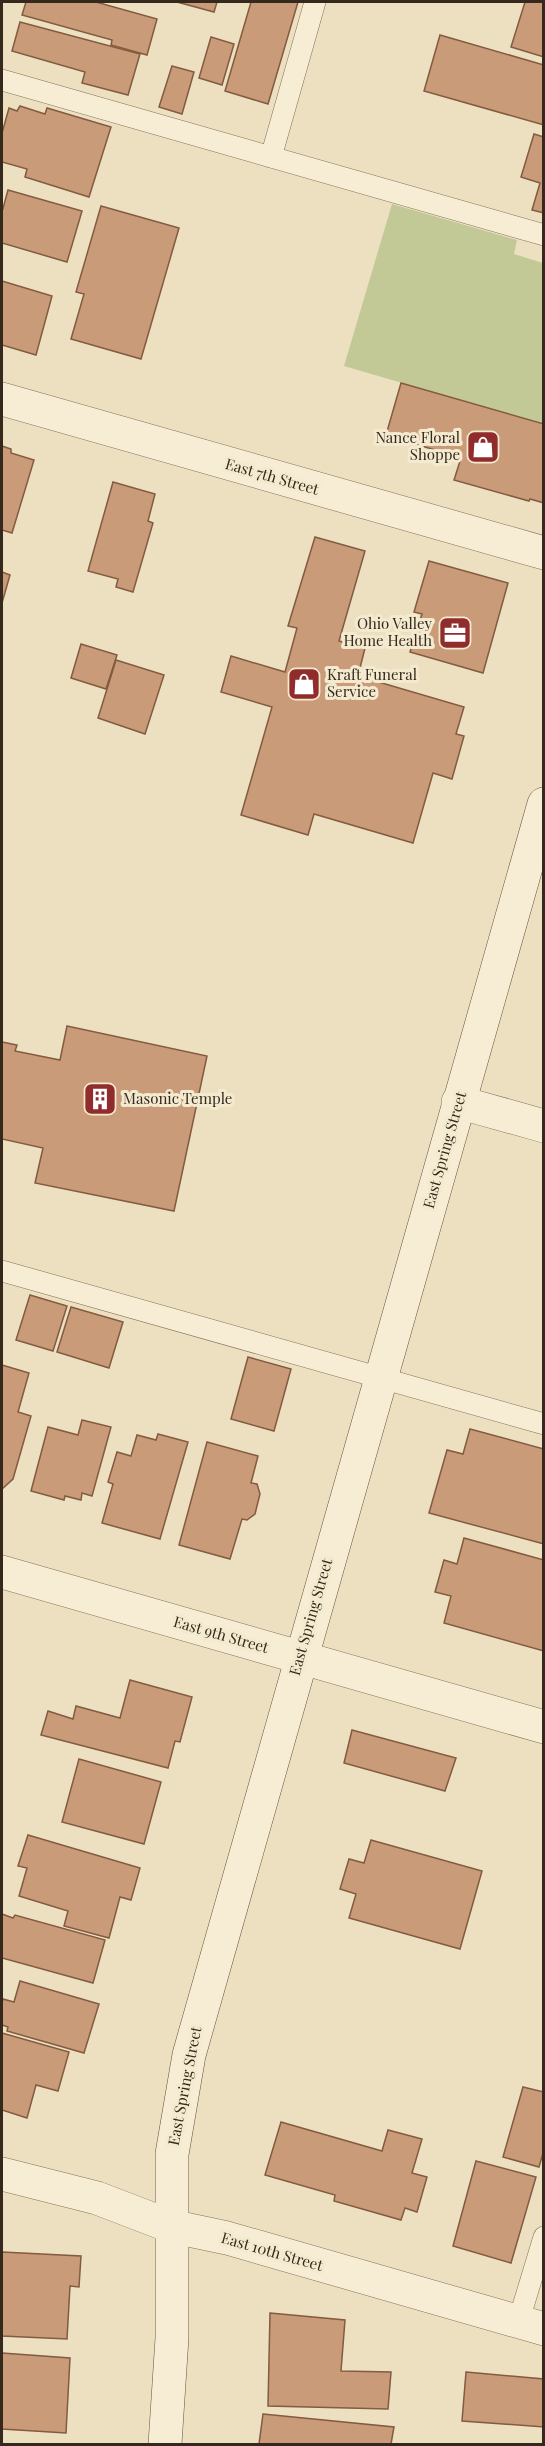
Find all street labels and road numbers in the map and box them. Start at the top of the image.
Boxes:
street label: East 7th Street [223,453,322,499]
street label: East Spring Street [418,1088,470,1211]
street label: East Spring Street [284,1555,336,1678]
street label: East 9th Street [171,1611,272,1657]
street label: East Spring Street [163,2024,205,2147]
street label: East 10th Street [219,2227,326,2275]

